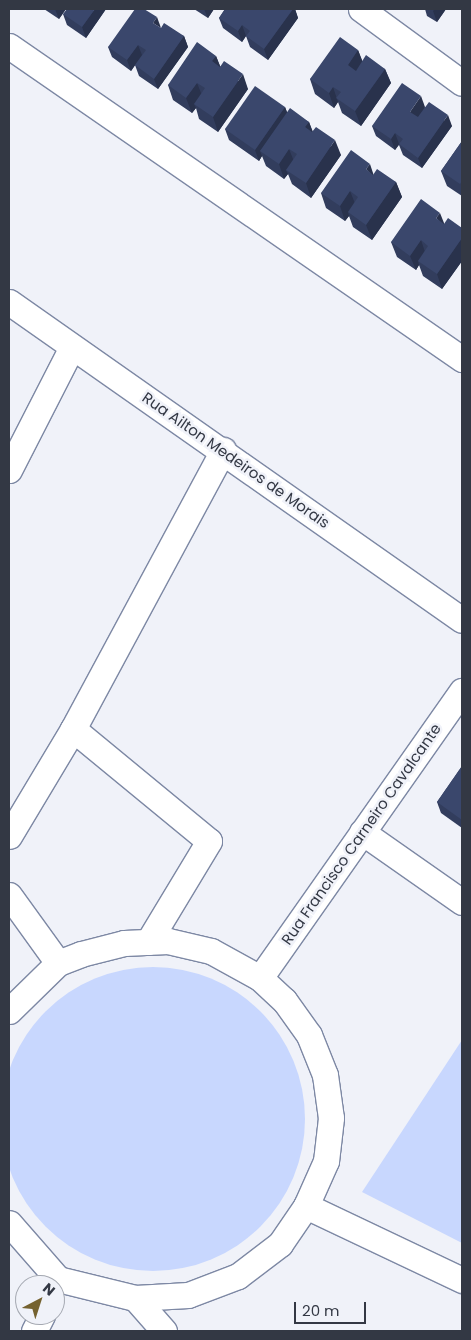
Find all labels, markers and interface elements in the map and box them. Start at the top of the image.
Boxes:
street label: Rua Ailton Medeiros de Morais [139,388,333,532]
street label: Rua Francisco Carneiro Cavalcante [277,720,445,948]
north arrow [15,1275,65,1325]
text: N [39,1278,59,1300]
scale bar [296,1292,368,1324]
text: 20 m [302,1300,340,1321]

